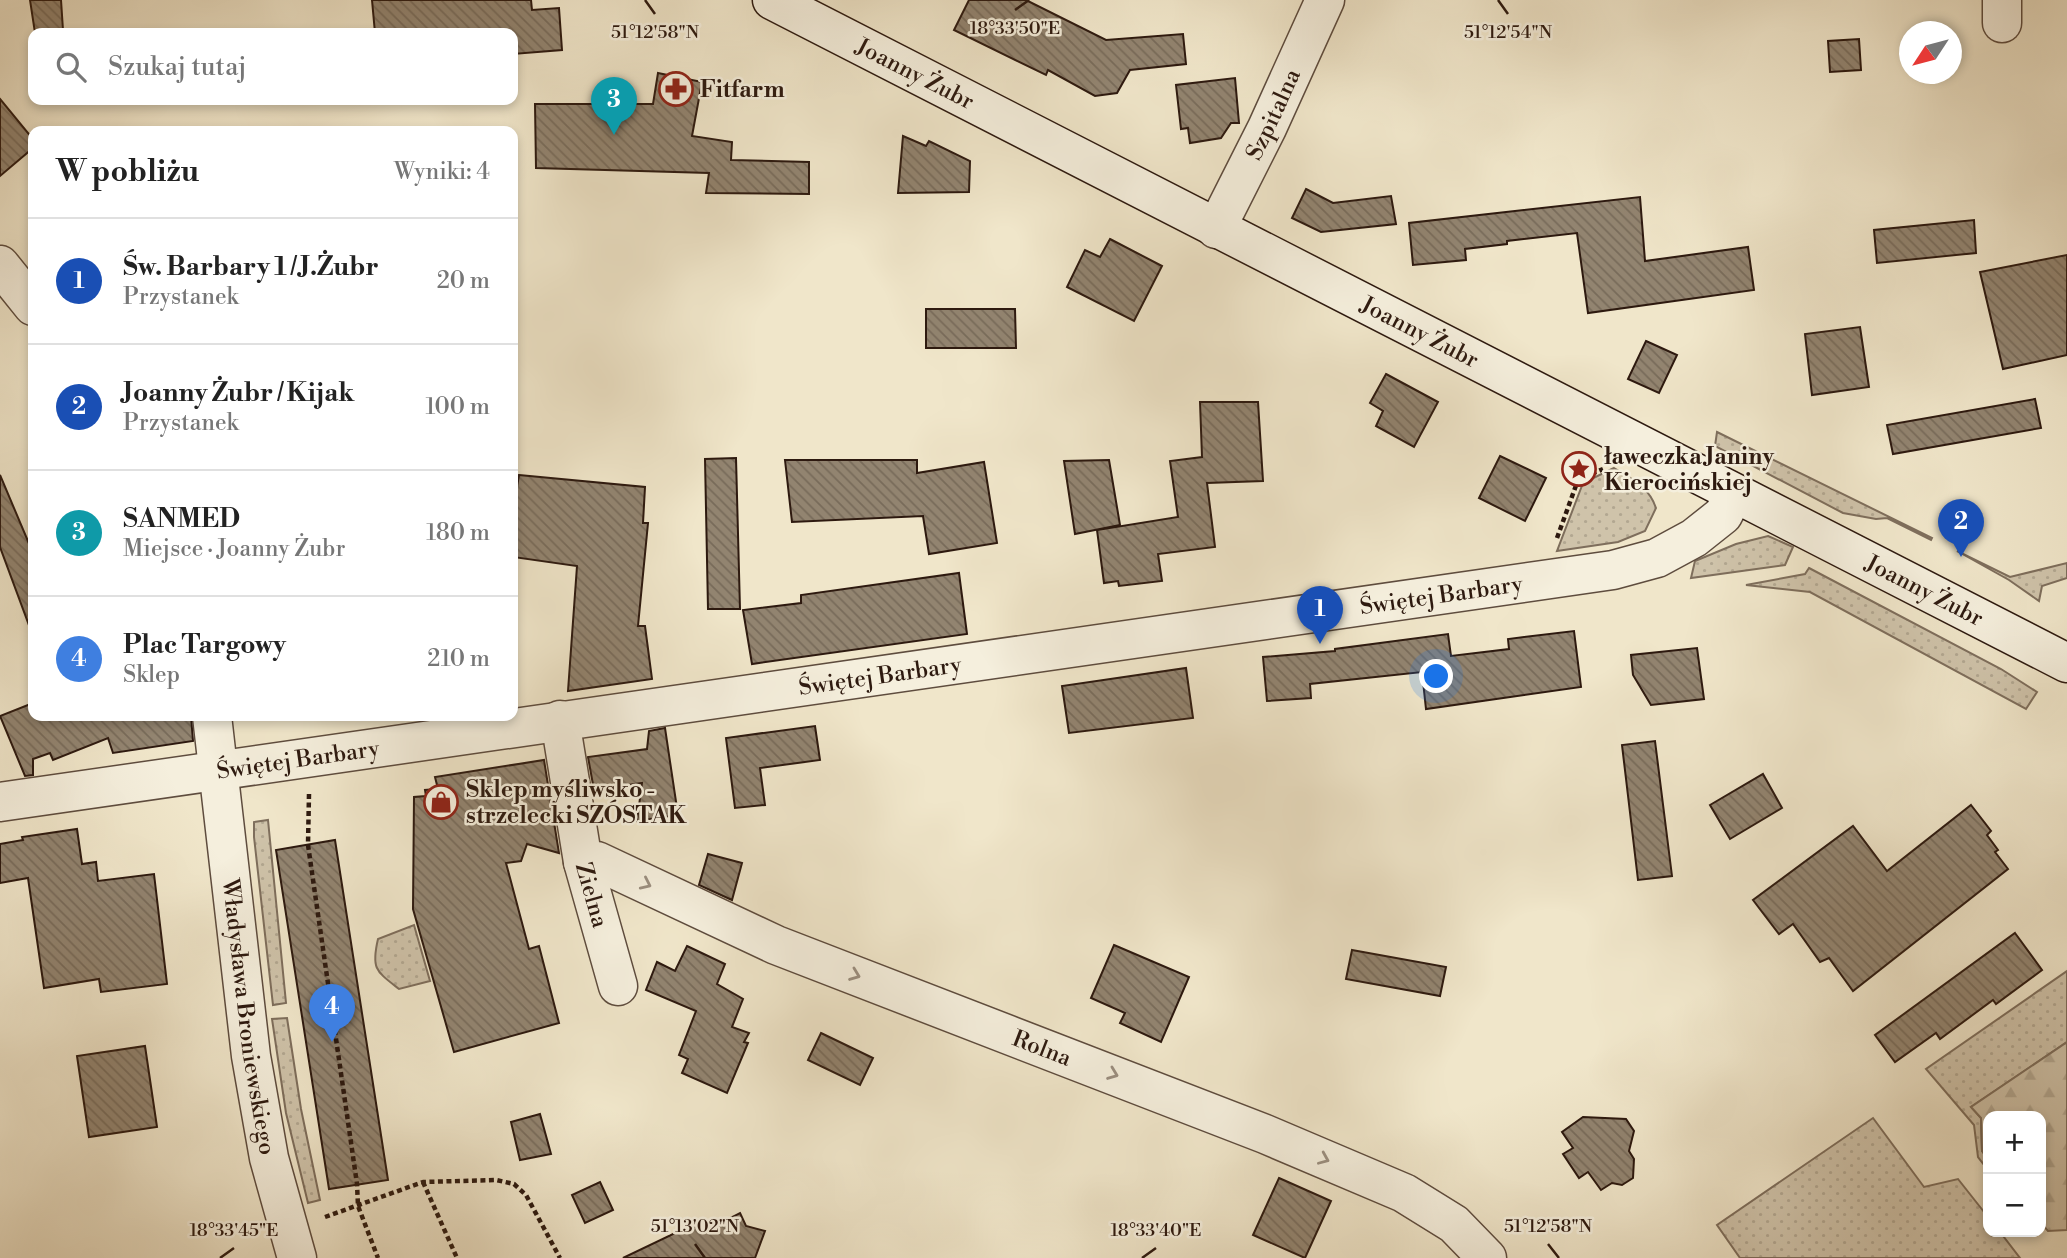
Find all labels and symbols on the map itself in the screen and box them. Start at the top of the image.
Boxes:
text: 18°33'50"E [970,17,1060,40]
text: 51°12'58"N [611,21,700,44]
text: 51°12'54"N [1464,21,1553,44]
north arrow [1899,21,1962,84]
street label: Joanny Żubr [850,32,979,116]
street label: Szpitalna [1240,65,1307,165]
pharmacy icon: Fitfarm [657,70,695,108]
place label: Fitfarm [700,76,785,104]
pin: 3 [591,77,637,135]
street label: Joanny Żubr [1355,290,1483,374]
place label: ławeczka Janiny Kierocińskiej [1604,443,1774,497]
place icon: ławeczka Janiny Kierocińskiej [1560,450,1598,488]
pin: 2 [1938,499,1984,557]
street label: Joanny Żubr [1860,549,1988,633]
street label: Świętej Barbary [1358,570,1525,621]
pin: 1 [1297,586,1343,644]
street label: Świętej Barbary [796,651,964,702]
your location [1419,659,1453,693]
street label: Świętej Barbary [214,734,382,786]
place label: Sklep myśliwsko - strzelecki SZÓSTAK [466,776,687,830]
shop icon: Sklep myśliwsko - strzelecki SZÓSTAK [422,783,460,821]
street label: Zielna [569,859,614,931]
street label: Władysława Broniewskiego [216,876,281,1157]
one-way arrow [639,876,651,890]
one-way arrow [848,966,860,980]
pin: 4 [309,984,355,1042]
street label: Rolna [1008,1025,1075,1073]
one-way arrow [1106,1065,1118,1079]
one-way arrow [1317,1151,1329,1165]
text: 51°13'02"N [651,1215,740,1238]
text: 51°12'58"N [1504,1215,1593,1238]
text: 18°33'45"E [189,1219,279,1242]
text: 18°33'40"E [1110,1219,1202,1242]

